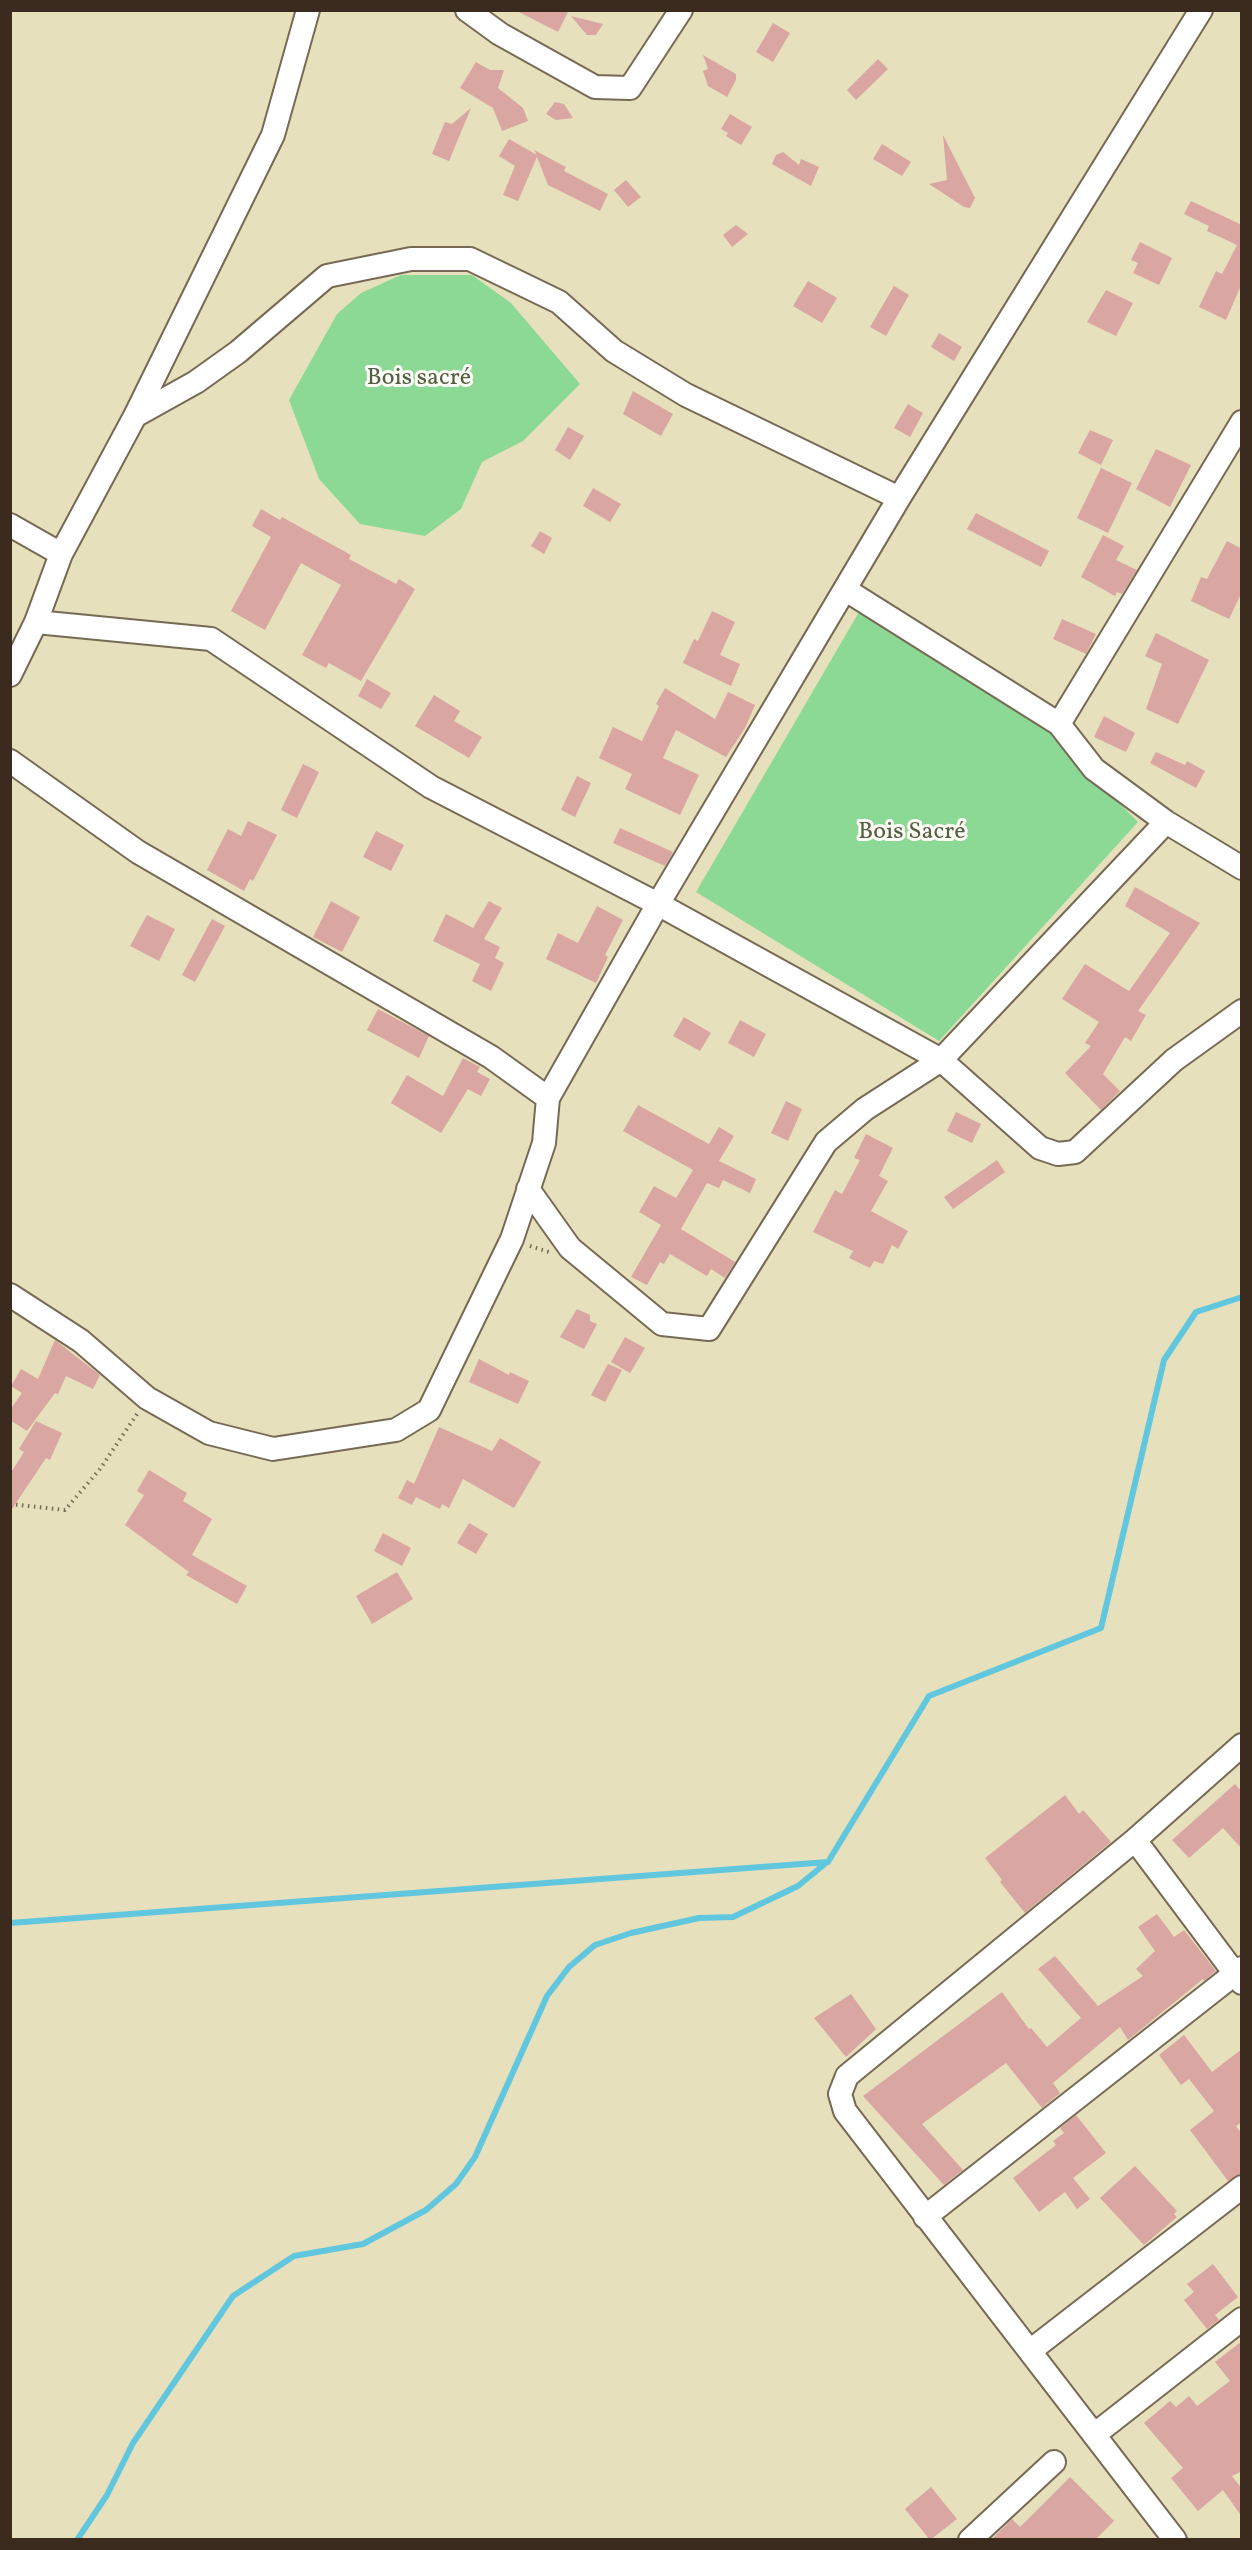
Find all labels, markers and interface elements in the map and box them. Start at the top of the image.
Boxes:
park label: Bois sacré [367,366,471,394]
park label: Bois Sacré [858,820,966,848]

